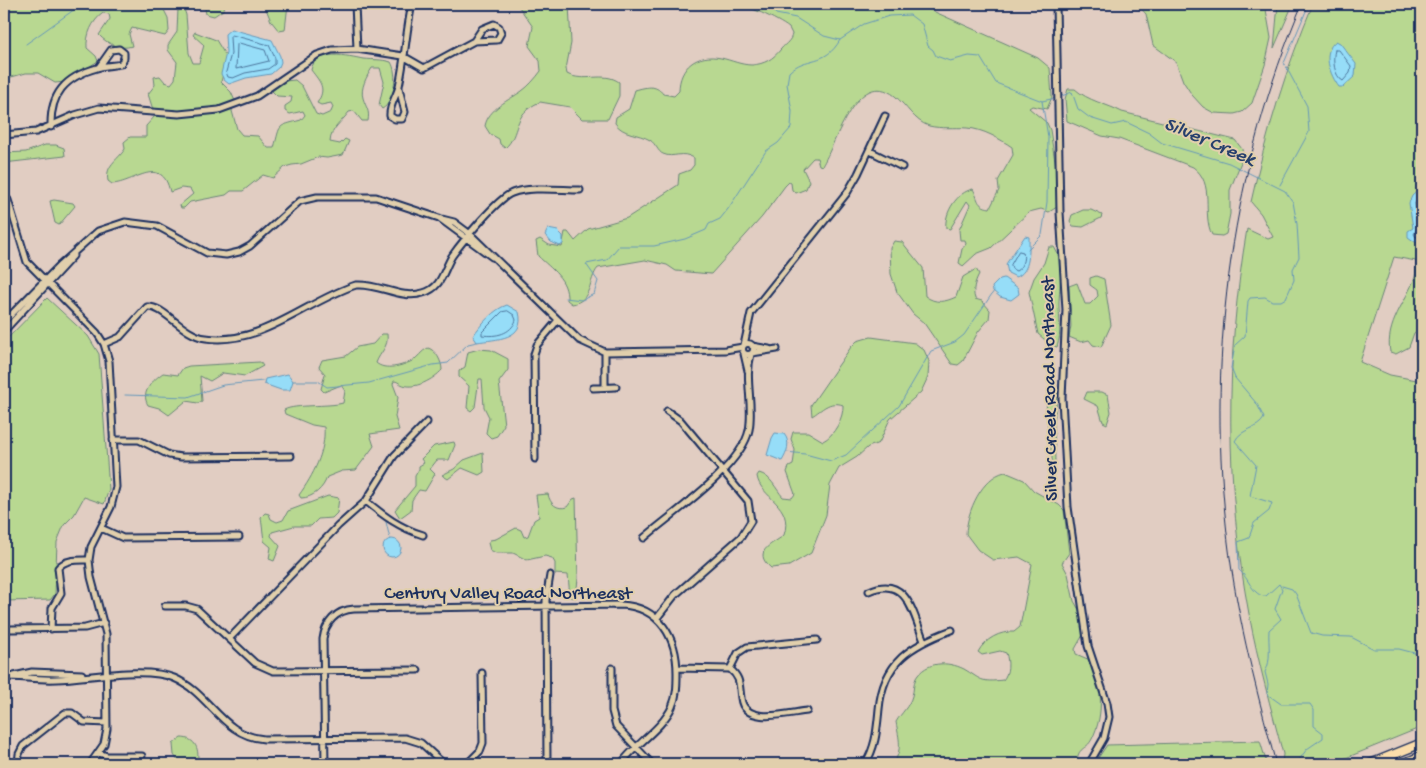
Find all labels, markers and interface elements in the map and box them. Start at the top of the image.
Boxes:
water label: Silver Creek [1160,114,1260,173]
street label: Silver Creek Road Northeast [1038,274,1064,501]
street label: Century Valley Road Northeast [384,583,634,606]

